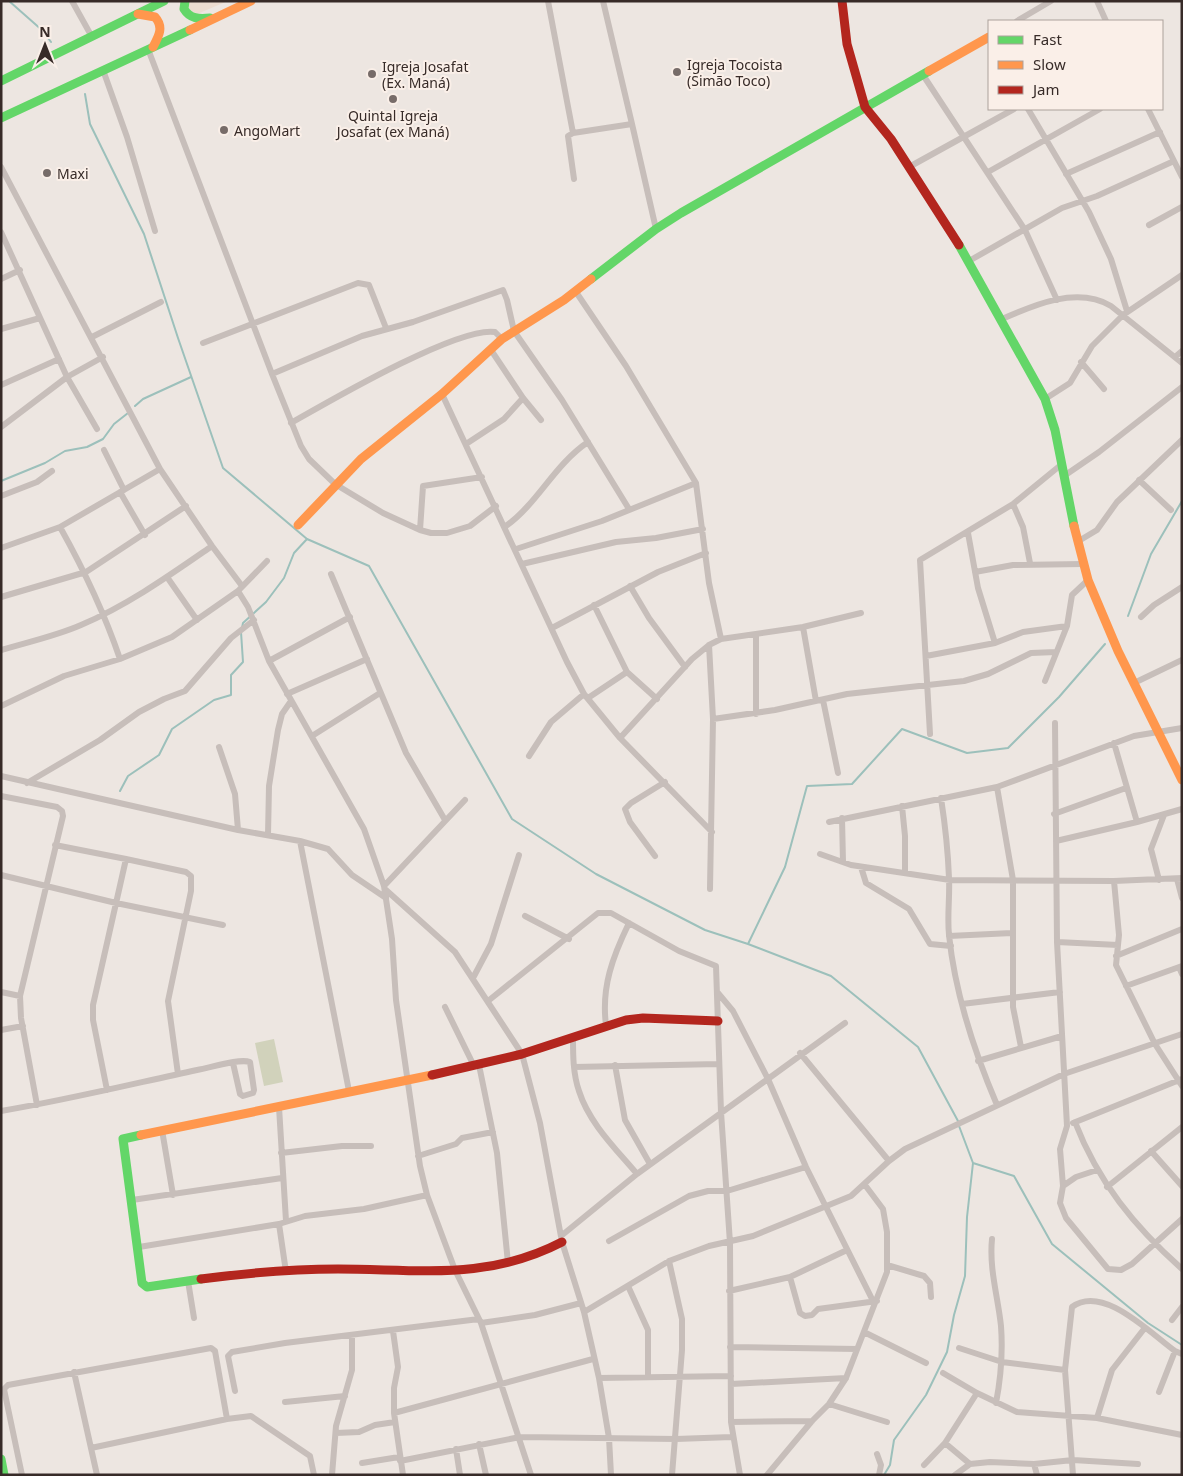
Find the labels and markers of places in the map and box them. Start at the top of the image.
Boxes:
place label: Igreja Tocoista (Simão Toco) [687,55,783,90]
place label: Igreja Josafat (Ex. Maná) [382,57,468,92]
marker: Igreja Tocoista (Simão Toco) [671,66,683,78]
marker: Igreja Josafat (Ex. Maná) [366,68,378,80]
marker: Quintal Igreja Josafat (ex Maná) [387,93,399,105]
place label: Quintal Igreja Josafat (ex Maná) [335,106,449,141]
place label: AngoMart [234,121,300,140]
marker: AngoMart [218,124,230,136]
place label: Maxi [57,164,89,183]
marker: Maxi [41,167,53,179]

